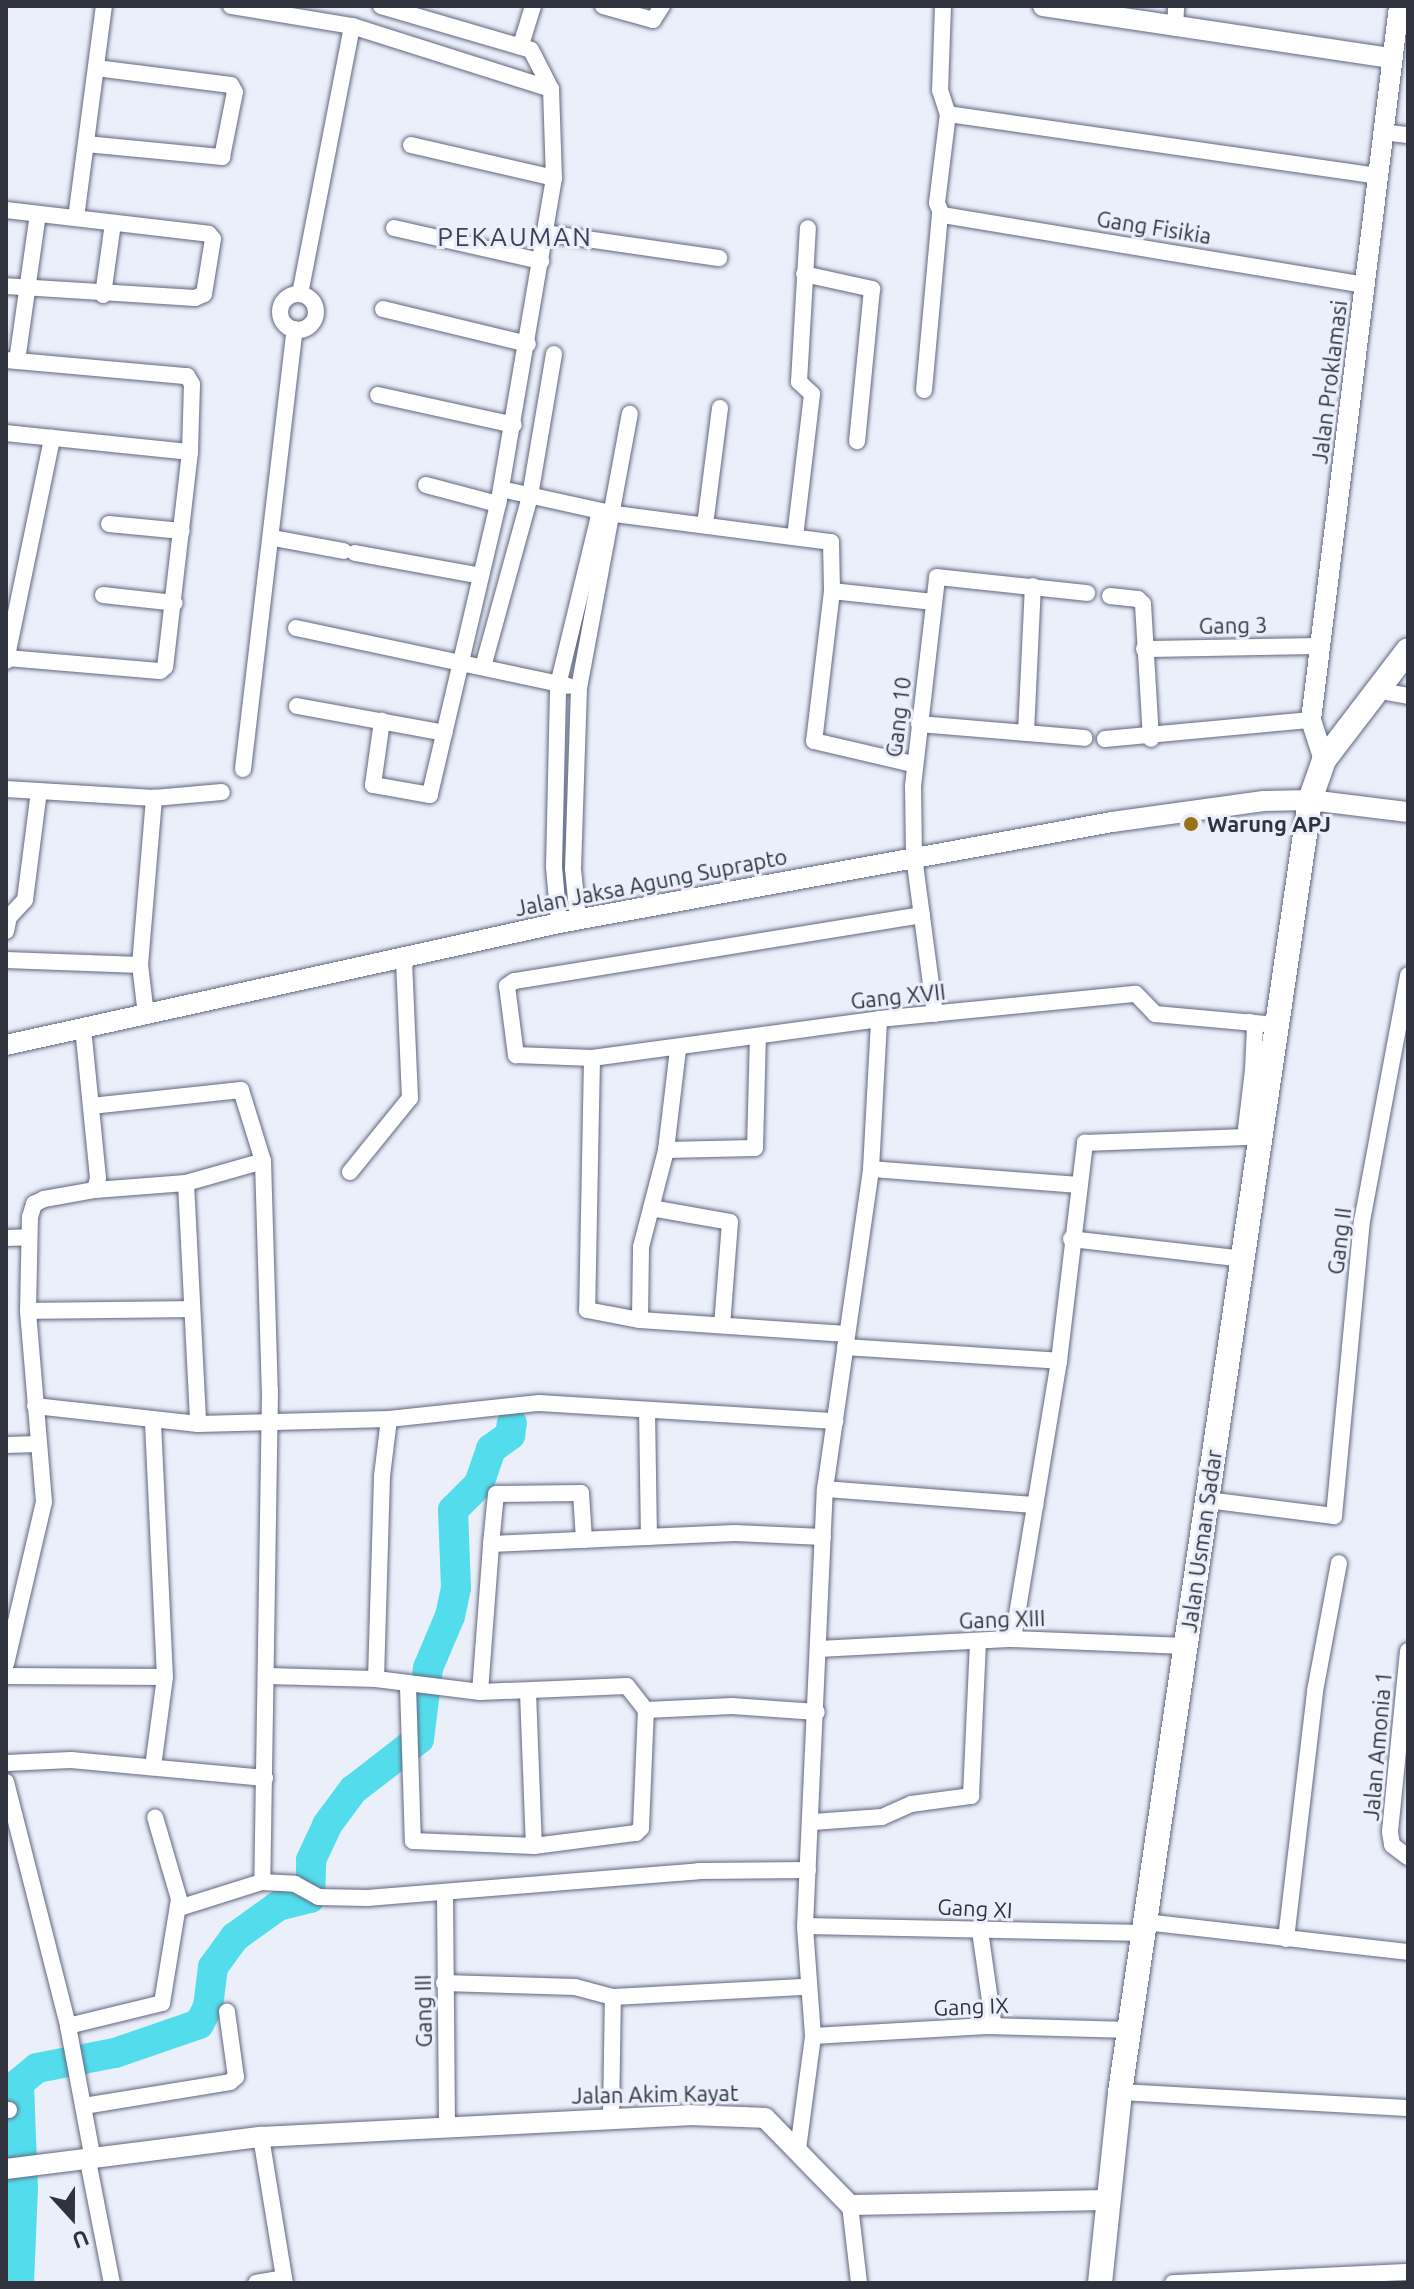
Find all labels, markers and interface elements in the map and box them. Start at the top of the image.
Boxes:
street label: Gang Fisikia [1095,205,1213,249]
district label: PEKAUMAN [437,221,593,253]
street label: Jalan Proklamasi [1306,299,1352,465]
street label: Gang 3 [1198,611,1268,639]
street label: Gang 10 [880,675,916,759]
place label: Warung APJ [1207,811,1331,837]
marker: Warung APJ [1182,815,1200,833]
street label: Jalan Jaksa Agung Suprapto [513,843,789,921]
street label: Gang XVII [849,978,947,1014]
street label: Gang II [1322,1206,1356,1276]
street label: Jalan Usman Sadar [1175,1448,1227,1634]
street label: Gang XIII [958,1604,1046,1634]
street label: Jalan Amonia 1 [1357,1670,1397,1822]
street label: Gang XI [937,1893,1013,1923]
street label: Gang III [409,1974,437,2048]
street label: Gang IX [933,1991,1009,2021]
street label: Jalan Akim Kayat [571,2079,739,2109]
north arrow [32,2177,112,2257]
text: U [69,2225,92,2254]

